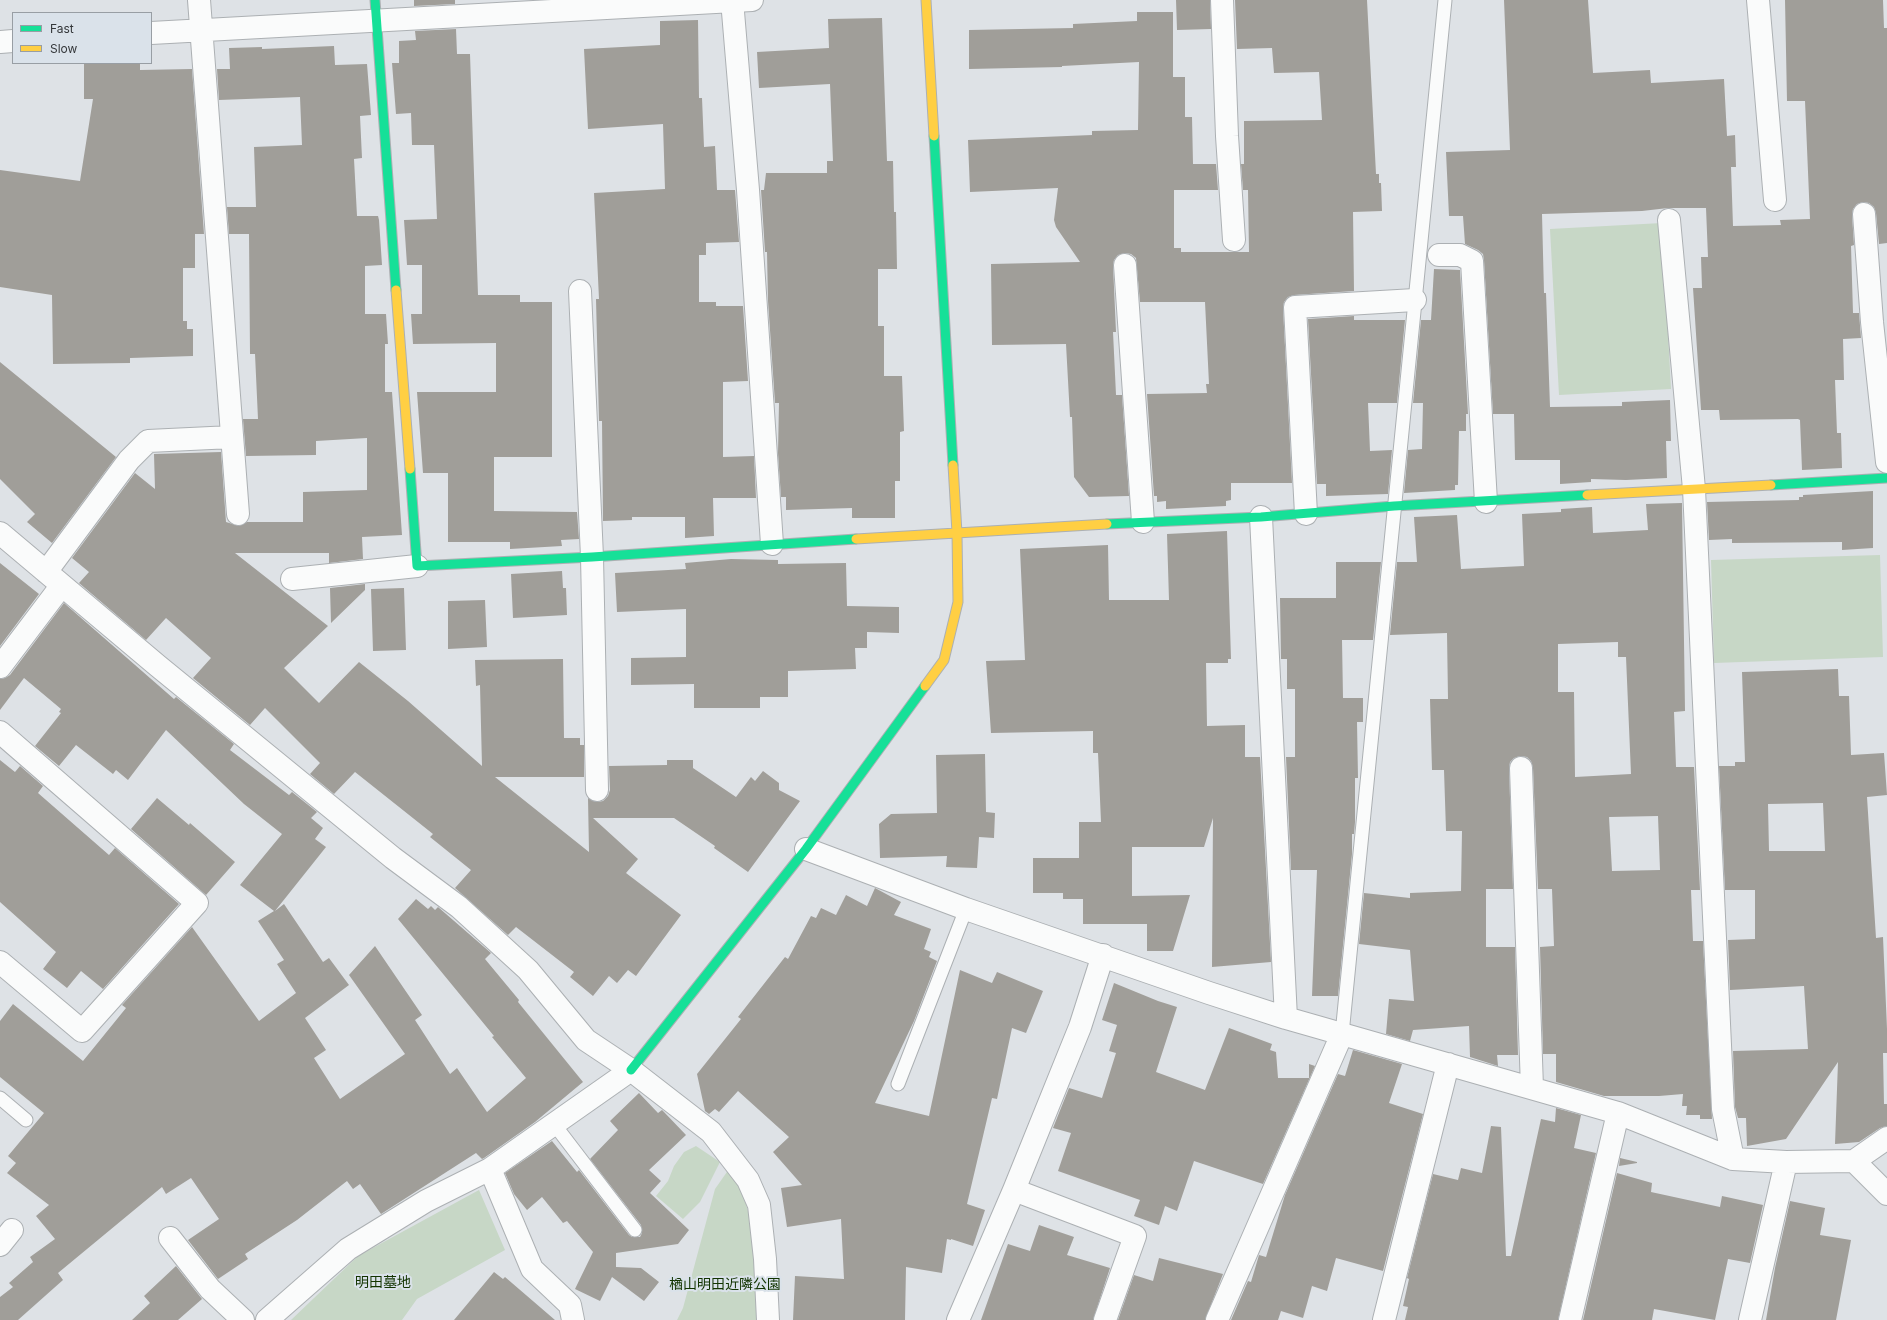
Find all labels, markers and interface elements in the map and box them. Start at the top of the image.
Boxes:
legend [12,12,152,64]
text: Fast [50,21,74,36]
text: Slow [50,41,77,56]
park label: 明田墓地 [355,1275,411,1291]
park label: 楢山明田近隣公園 [669,1277,781,1293]

